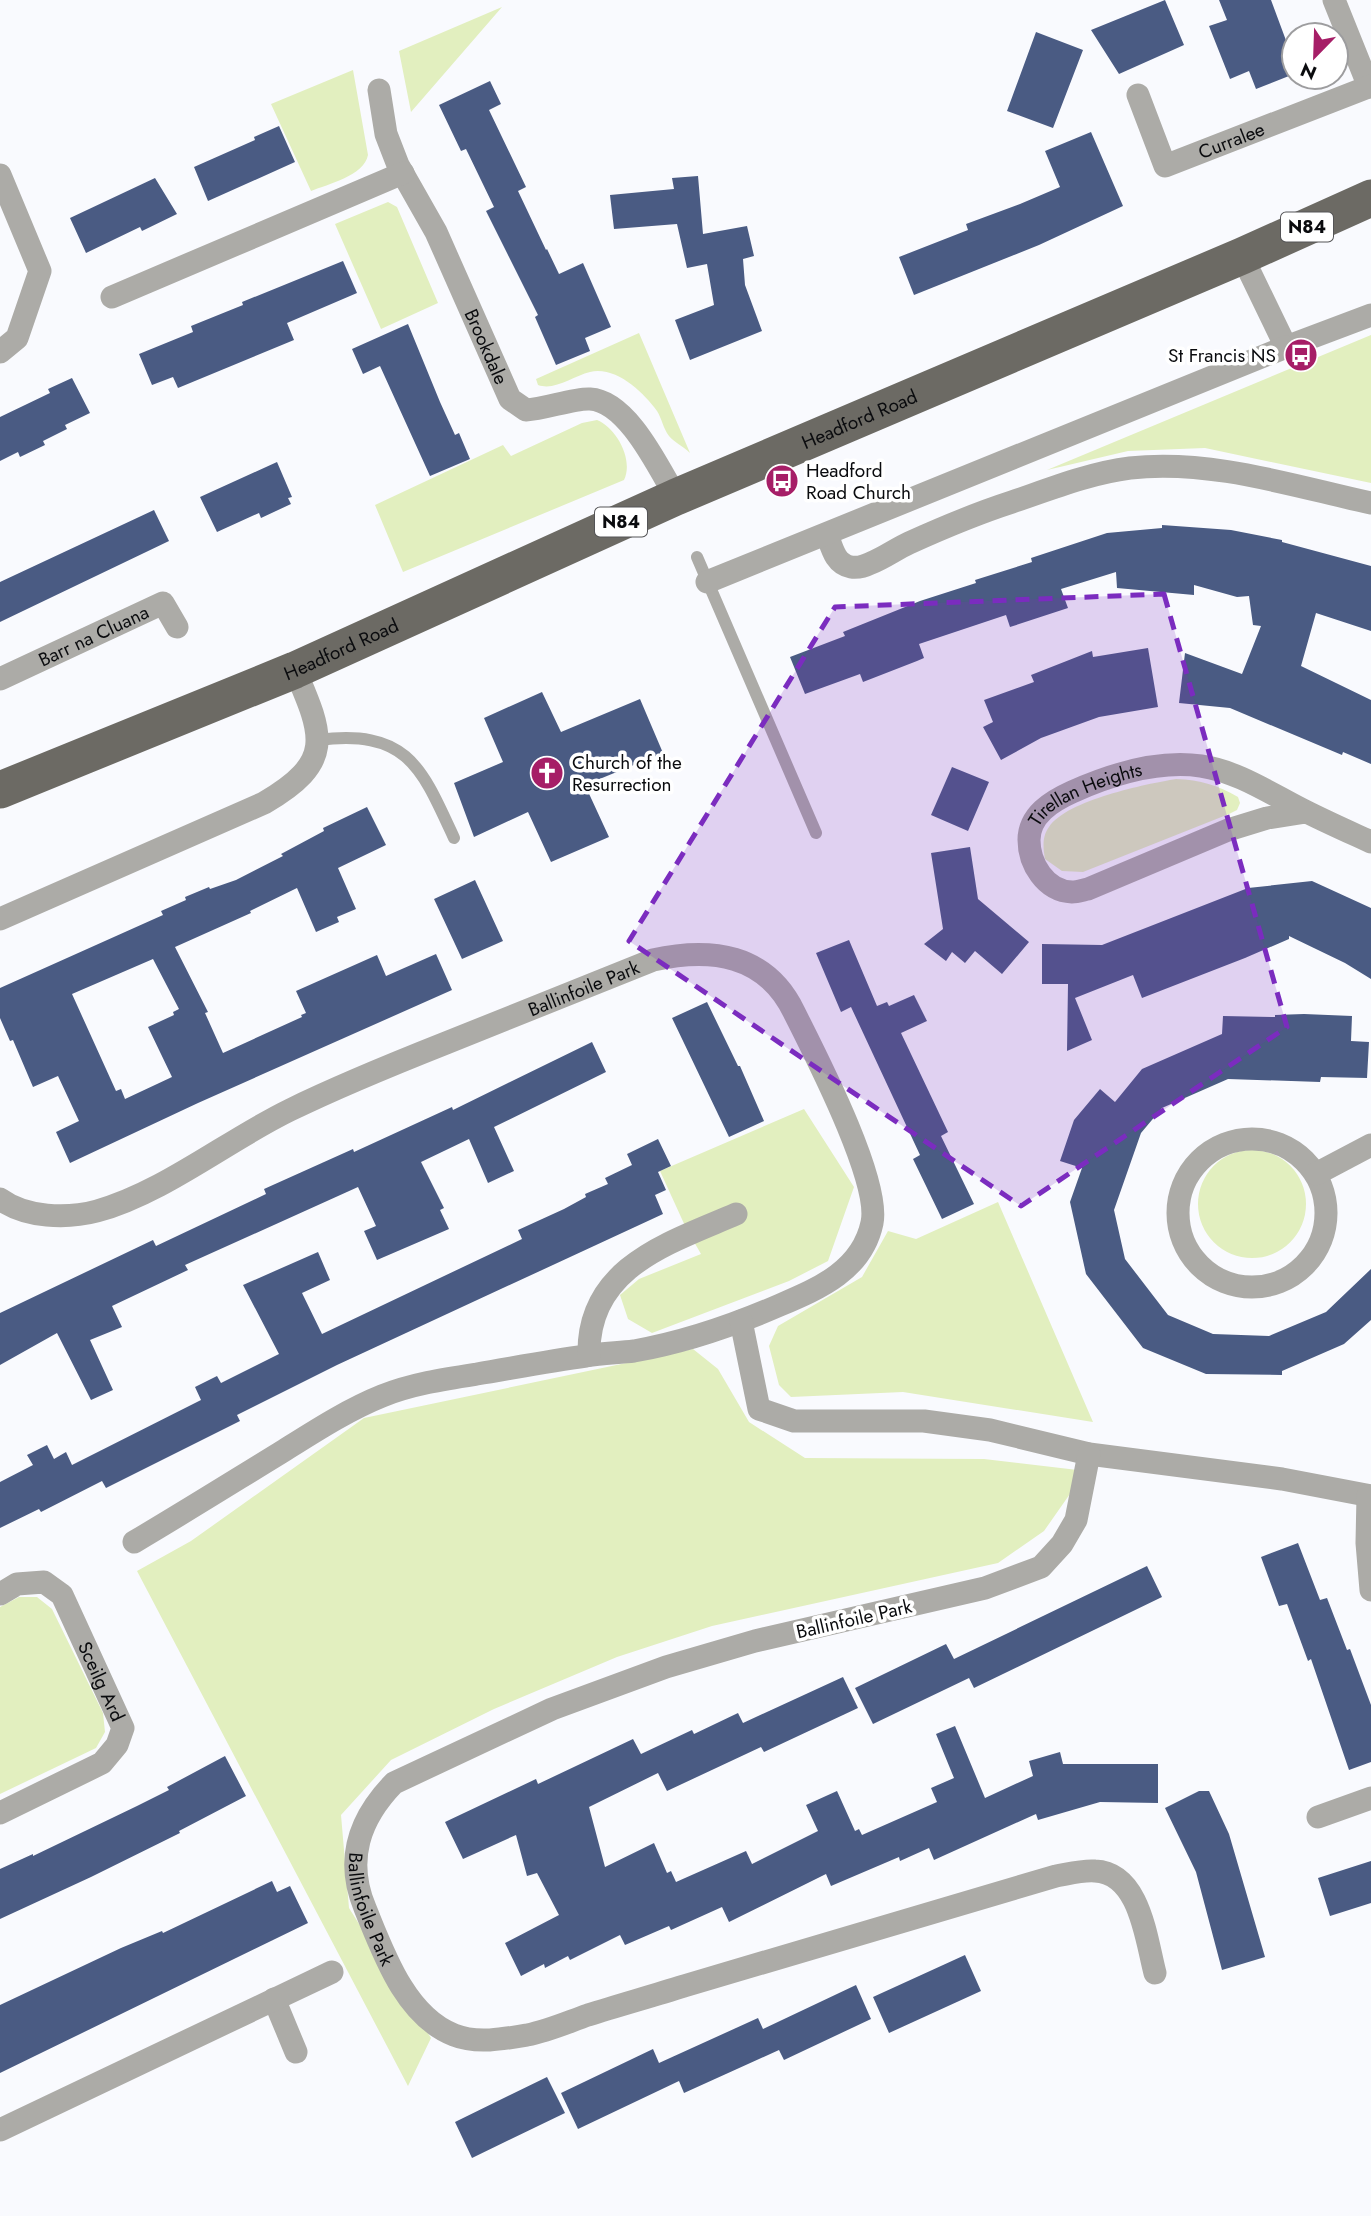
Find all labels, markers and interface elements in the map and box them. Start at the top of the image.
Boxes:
north arrow [1280,21,1350,91]
text: N [1296,56,1321,87]
street label: Curralee [1194,115,1269,165]
road number: N84 [1281,212,1333,242]
street label: Brookdale [458,304,515,389]
bus stop icon: St Francis NS [1282,336,1320,374]
place label: St Francis NS [1168,342,1276,369]
street label: Headford Road [797,382,921,456]
place label: Headford Road Church [806,457,911,506]
bus stop icon: Headford Road Church [763,462,801,500]
road number: N84 [595,508,647,536]
street label: Barr na Cluana [34,598,153,673]
street label: Headford Road [280,611,403,687]
place label: Church of the Resurrection [572,749,682,798]
church icon: Church of the Resurrection [528,754,566,792]
street label: Tirellan Heights [1021,755,1145,831]
street label: Ballinfoile Park [524,953,644,1023]
street label: Ballinfoile Park [794,1592,915,1645]
street label: Sceilg Ard [72,1637,132,1726]
street label: Ballinfoile Park [342,1852,401,1971]

